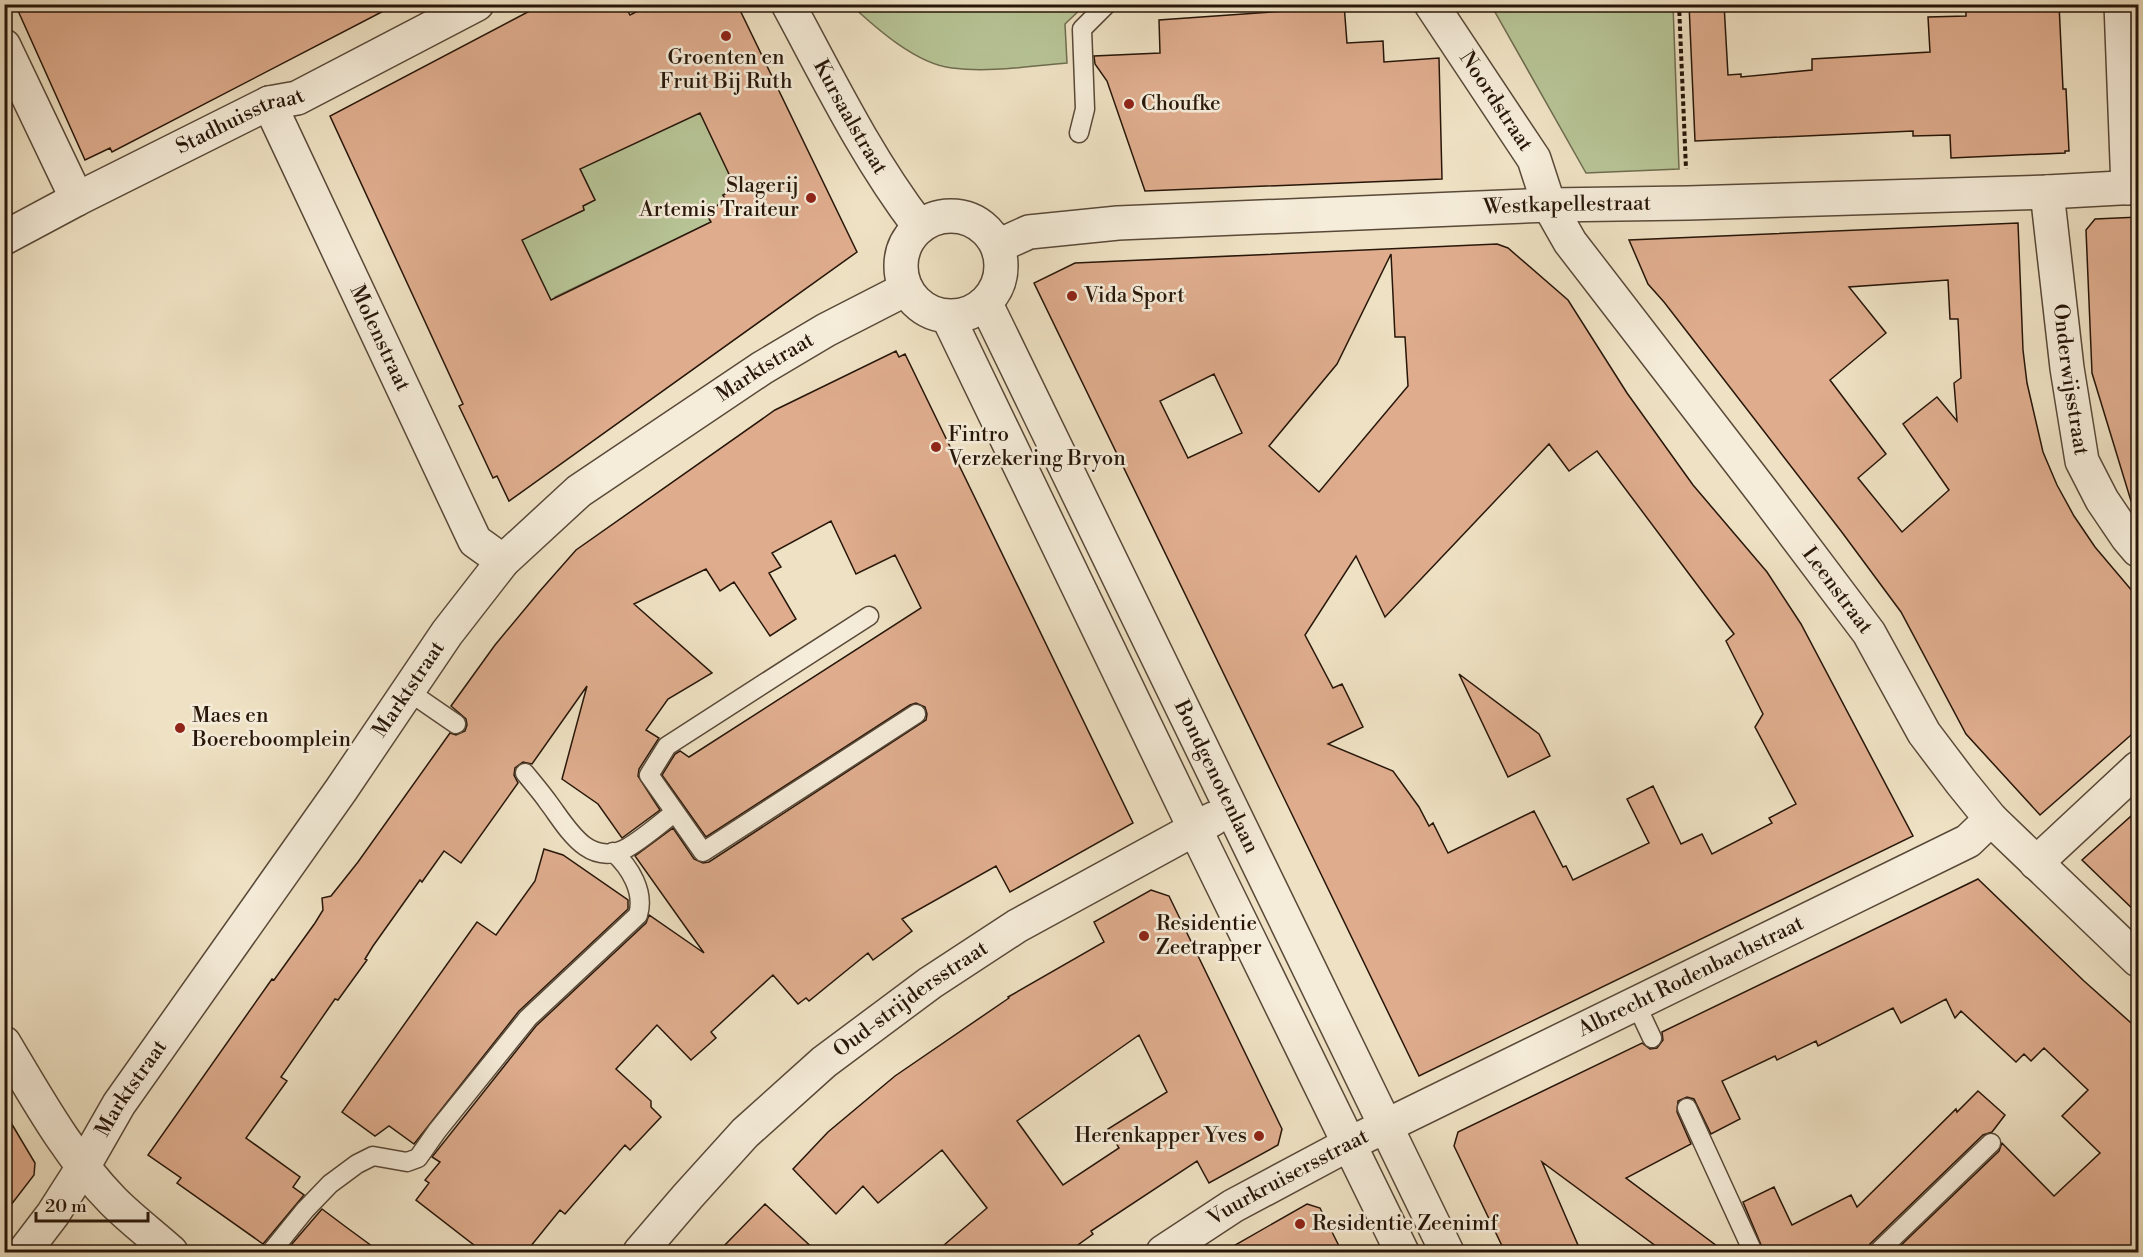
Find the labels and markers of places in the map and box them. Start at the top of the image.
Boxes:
marker: Groenten en Fruit Bij Ruth [719,29,733,43]
place label: Groenten en Fruit Bij Ruth [660,45,793,95]
place label: Choufke [1141,91,1221,117]
marker: Choufke [1122,97,1136,111]
place label: Slagerij Artemis Traiteur [638,173,799,223]
marker: Slagerij Artemis Traiteur [804,191,818,205]
place label: Vida Sport [1083,283,1185,309]
marker: Vida Sport [1065,289,1079,303]
place label: Fintro Verzekering Bryon [947,422,1126,472]
marker: Fintro Verzekering Bryon [929,440,943,454]
place label: Maes en Boereboomplein [191,703,351,753]
marker: Maes en Boereboomplein [173,721,187,735]
place label: Residentie Zeetrapper [1156,911,1262,961]
marker: Residentie Zeetrapper [1137,929,1151,943]
place label: Herenkapper Yves [1074,1123,1247,1149]
marker: Herenkapper Yves [1252,1129,1266,1143]
place label: Residentie Zeenimf [1312,1211,1499,1237]
marker: Residentie Zeenimf [1293,1217,1307,1231]

